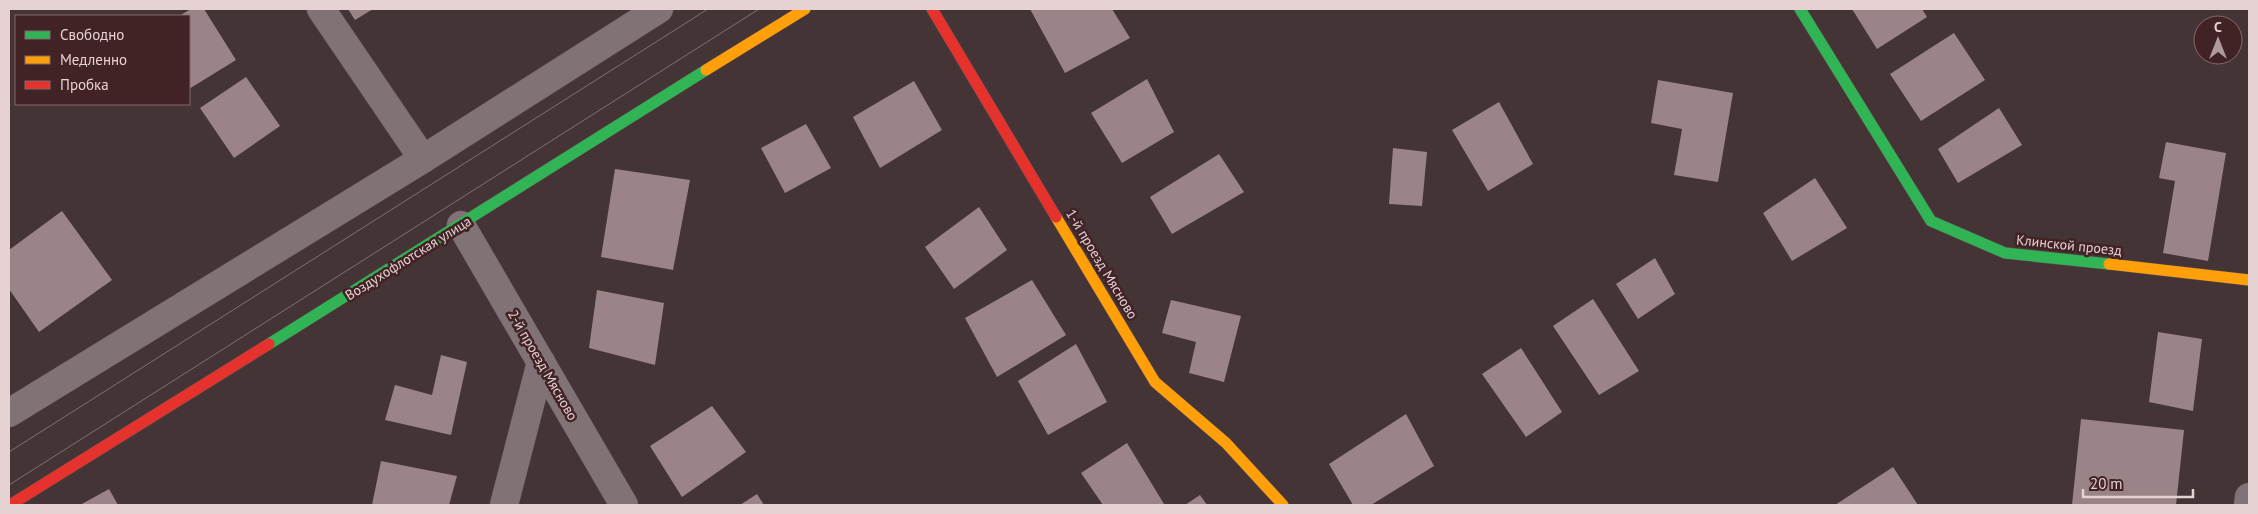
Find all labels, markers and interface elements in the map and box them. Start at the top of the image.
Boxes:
legend [15,15,190,105]
north arrow [2193,15,2243,65]
text: С [2214,18,2222,36]
text: Свободно [60,25,124,44]
text: Медленно [60,50,127,69]
text: Пробка [60,75,109,94]
street label: 1-й проезд Мясново [1062,206,1142,322]
street label: Воздухофлотская улица [342,212,474,304]
street label: Клинской проезд [2015,231,2123,260]
street label: 2-й проезд Мясново [504,306,582,424]
scale bar [2083,466,2193,498]
text: 20 m [2090,474,2123,493]

